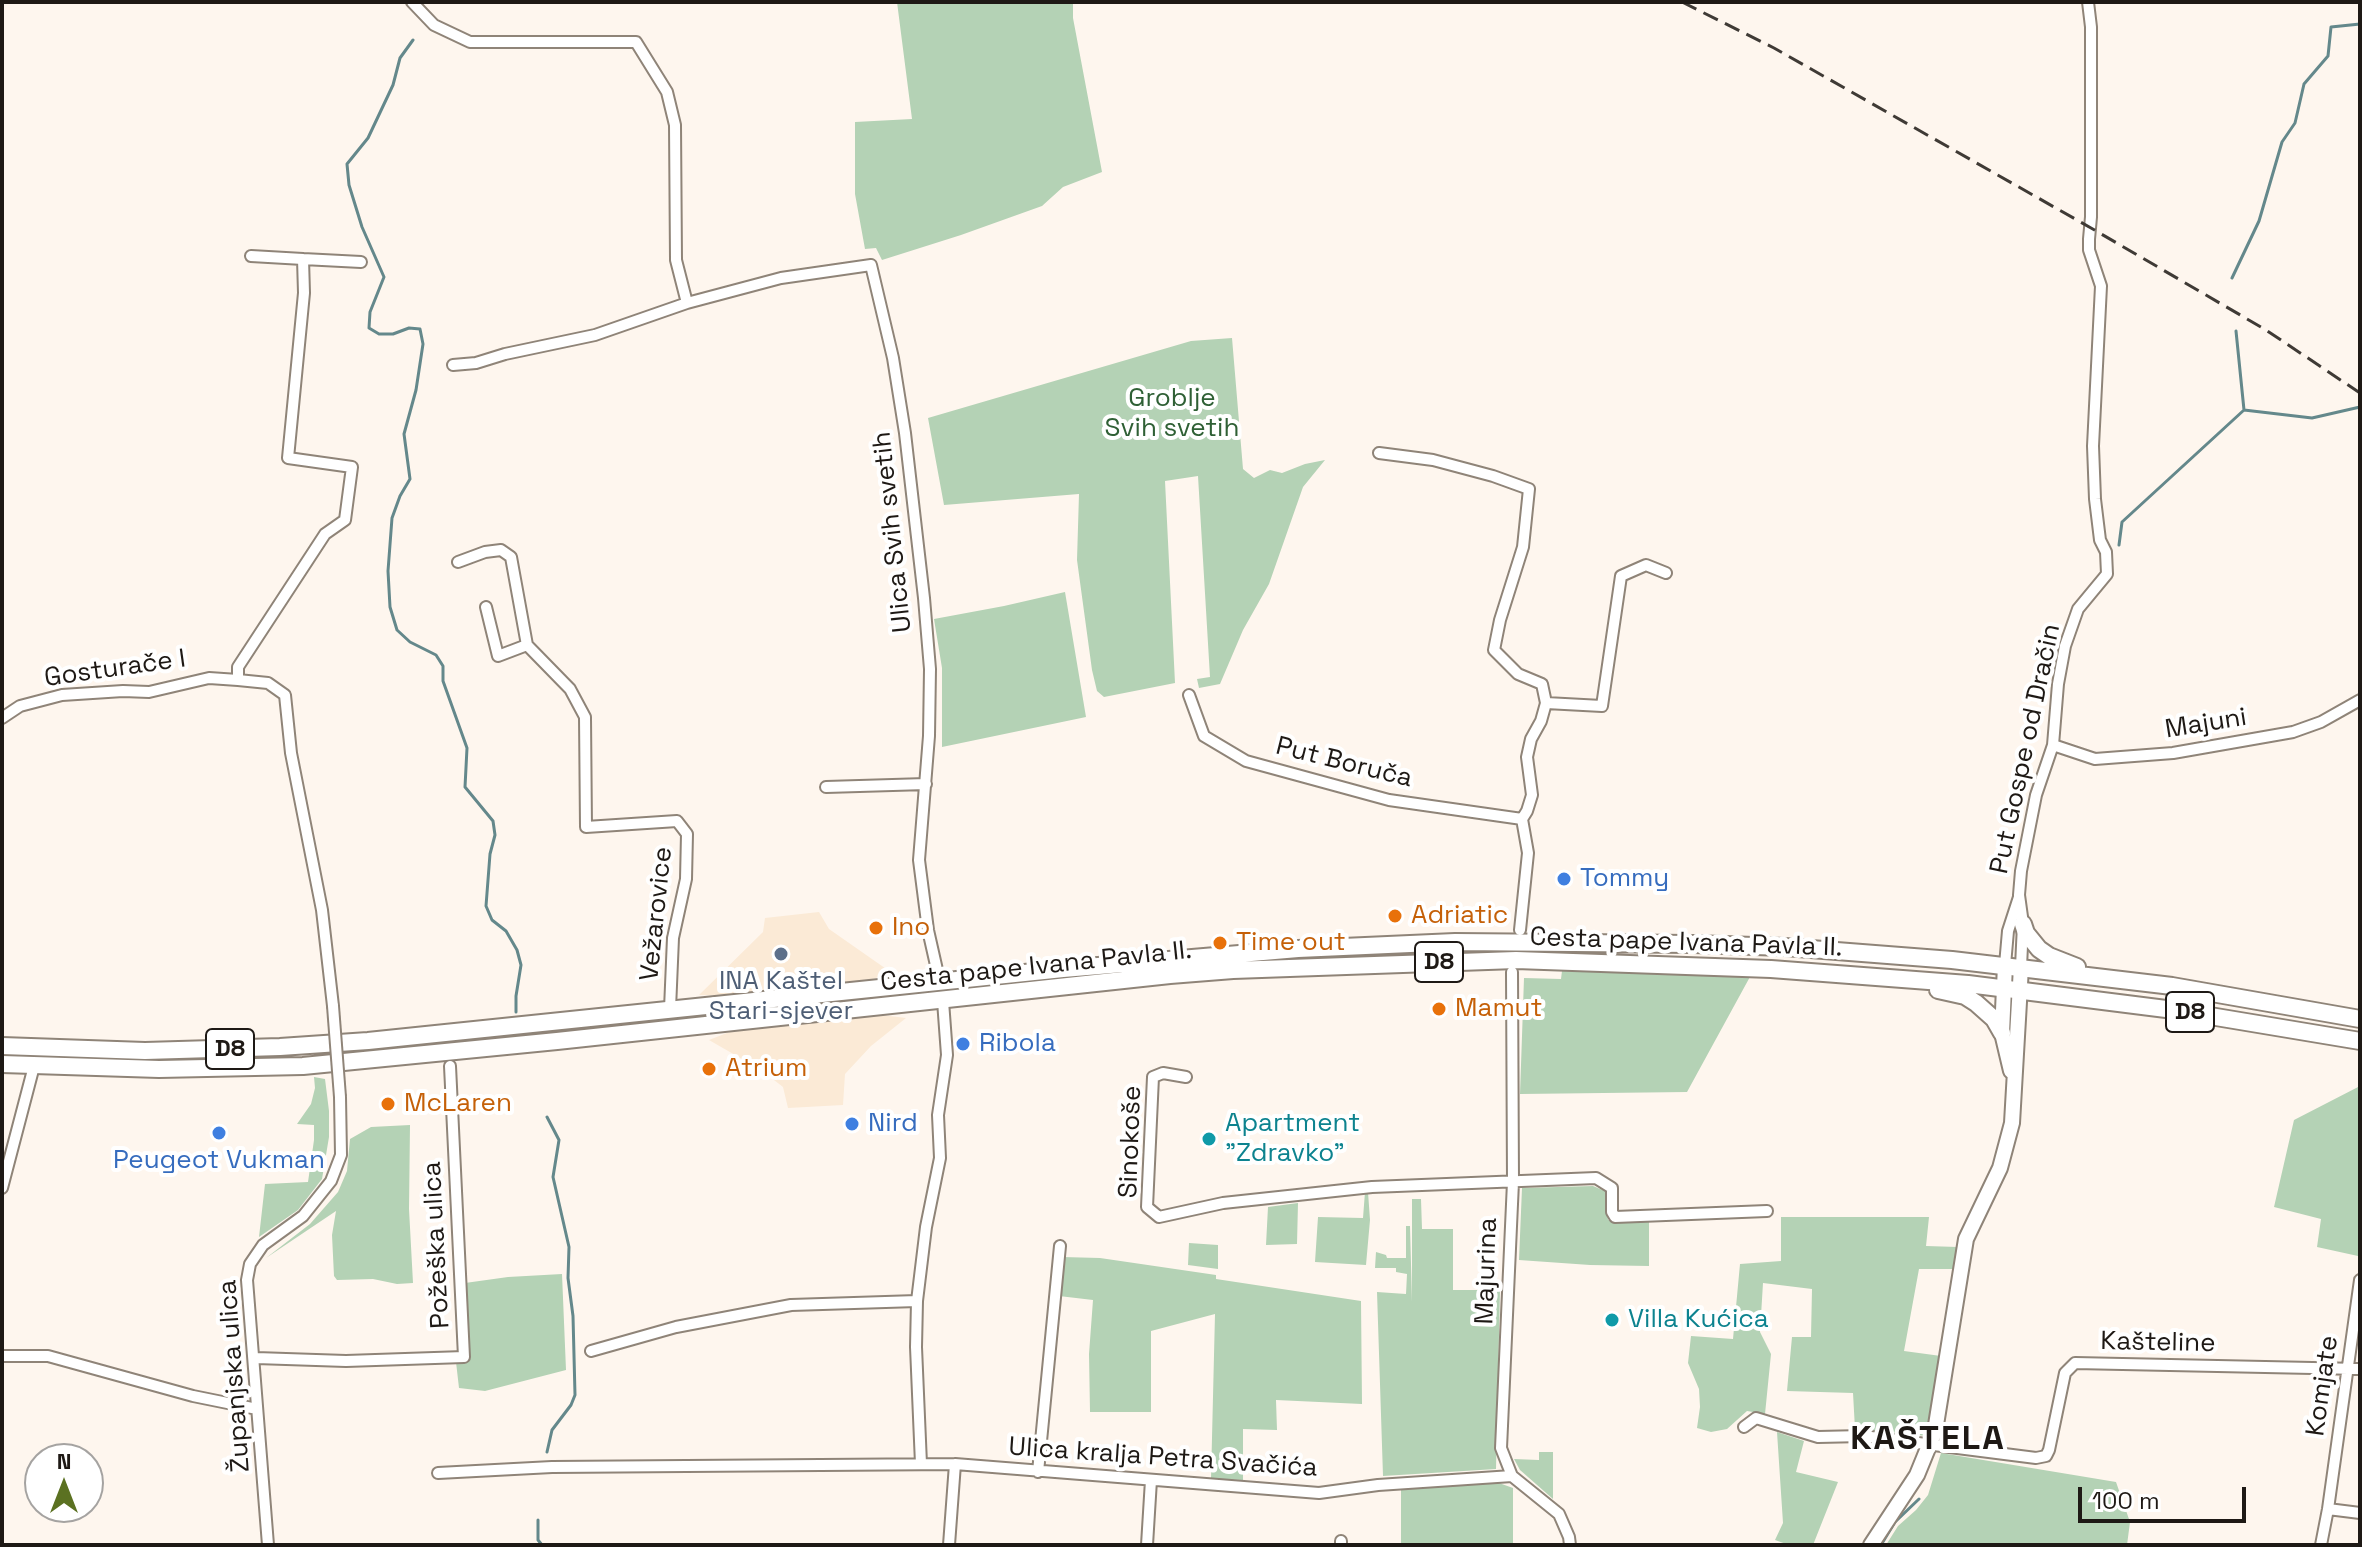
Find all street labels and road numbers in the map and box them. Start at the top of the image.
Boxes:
street label: Ulica Svih svetih [867,430,919,634]
street label: Put Gospe od Dračin [1984,621,2068,877]
street label: Gosturače I [42,644,188,694]
street label: Majuni [2163,702,2249,746]
street label: Put Boruča [1272,731,1416,795]
street label: Vežarovice [634,845,680,983]
street label: Cesta pape Ivana Pavla II. [1529,922,1843,964]
street label: Cesta pape Ivana Pavla II. [879,935,1193,999]
road number: D8 [1415,942,1463,982]
road number: D8 [2166,992,2214,1032]
road number: D8 [206,1029,254,1069]
street label: Sinokoše [1113,1085,1149,1199]
street label: Požeška ulica [417,1161,457,1329]
street label: Majurina [1470,1217,1504,1325]
street label: Županjska ulica [213,1279,257,1473]
street label: Kašteline [2100,1326,2216,1360]
street label: Komjate [2301,1334,2345,1438]
street label: Ulica kralja Petra Svačića [1008,1432,1318,1484]

